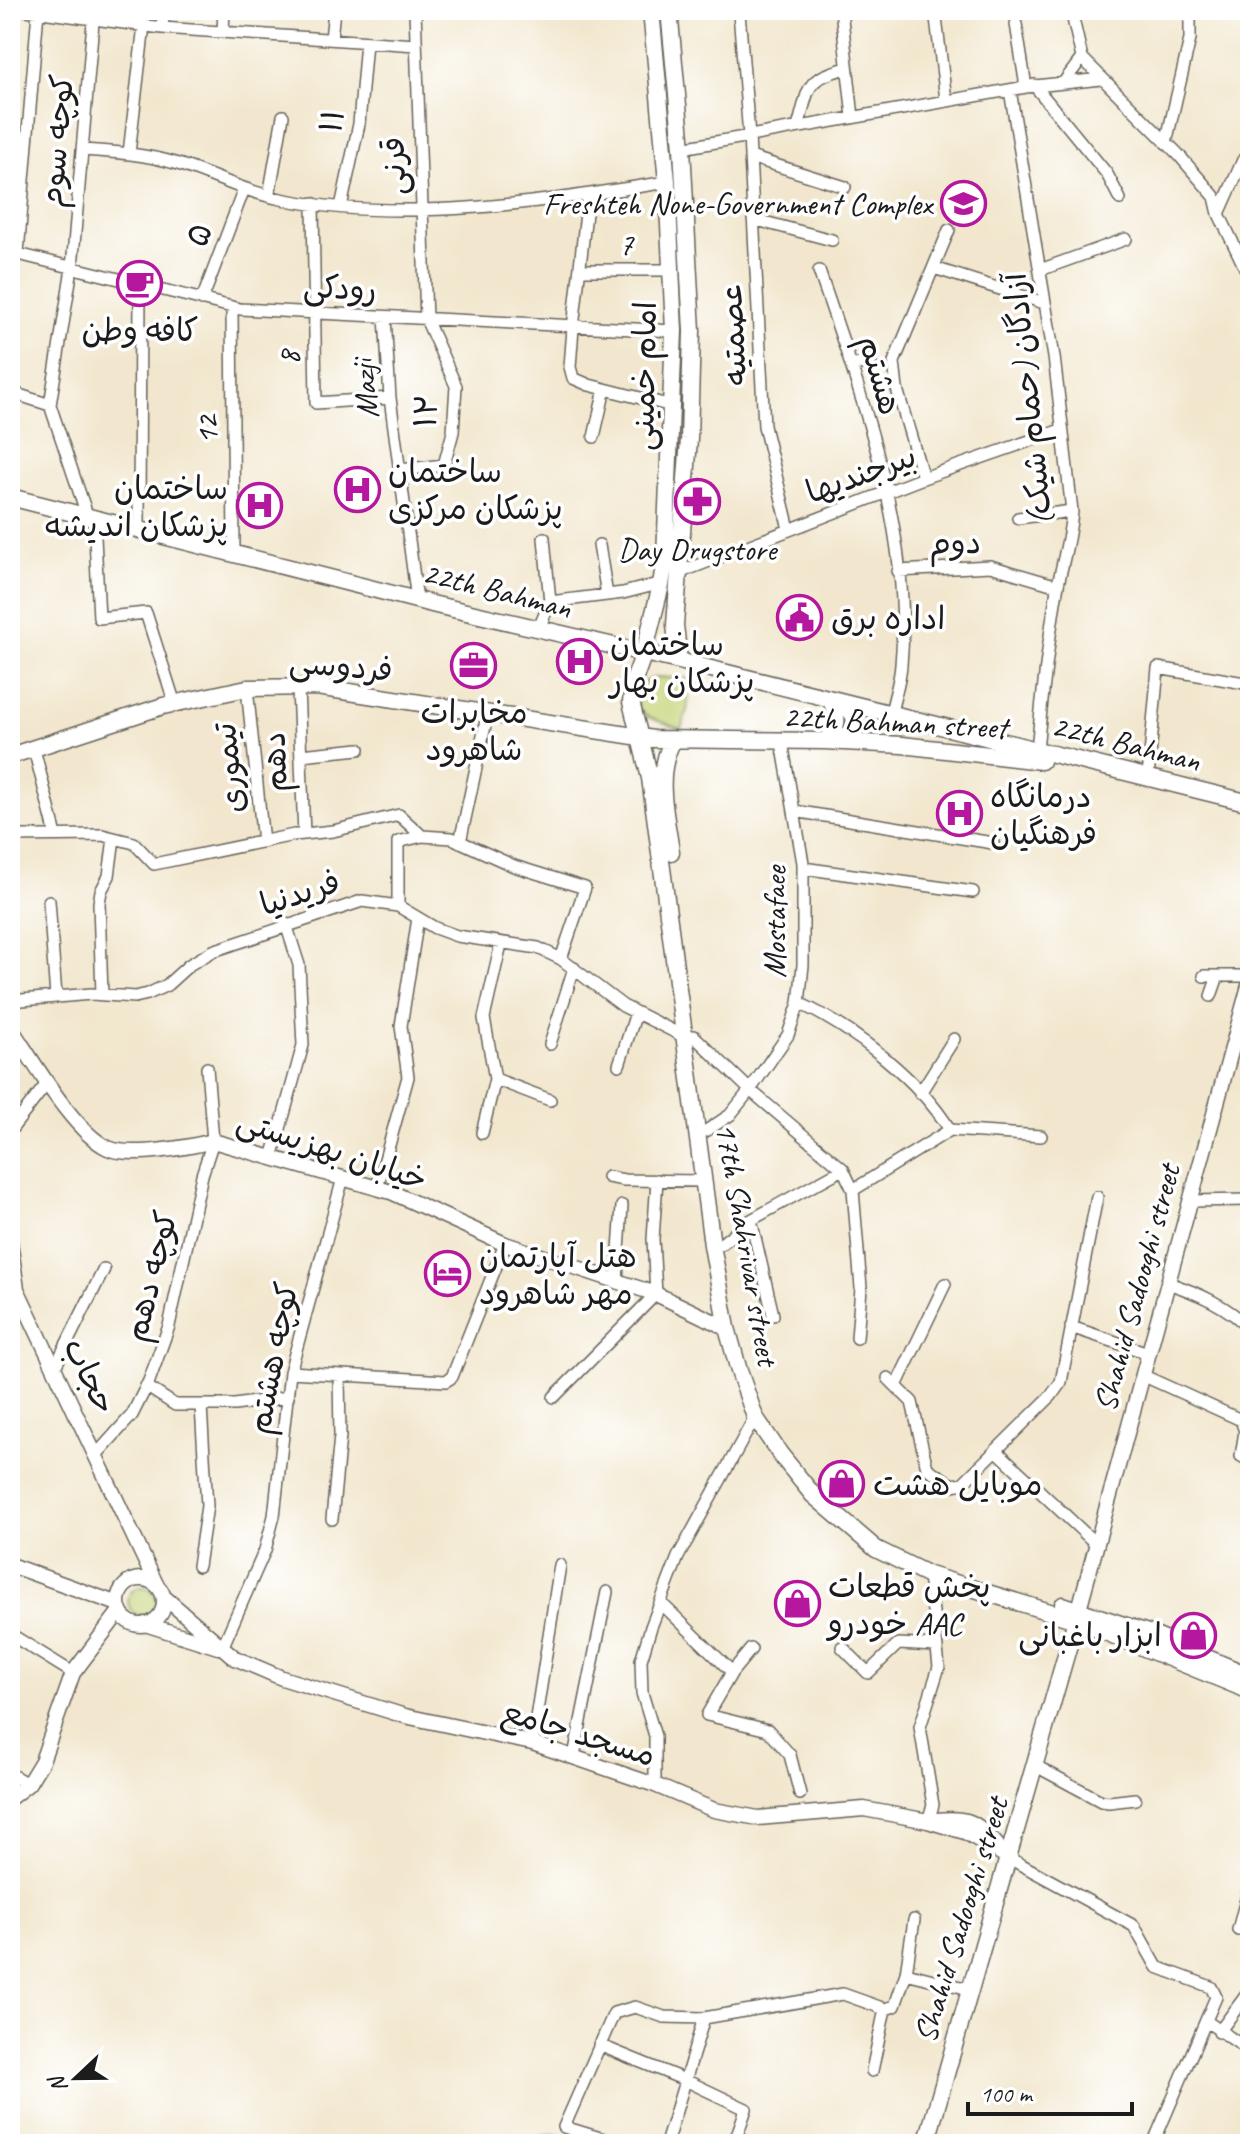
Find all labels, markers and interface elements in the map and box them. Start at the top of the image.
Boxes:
street label: کوچه سوم [31,73,87,210]
street label: ۱۱ [310,106,354,136]
street label: قرنی [372,136,416,196]
school or university icon: Freshteh None-Government Complex [939,179,987,227]
place label: Freshteh None-Government Complex [543,183,935,224]
street label: ۵ [176,217,222,253]
street label: 7 [619,224,635,265]
cafe icon: کافه وطن [116,259,164,307]
street label: رودکی [302,266,378,310]
street label: آزادگان (حمام شیک) [994,269,1065,527]
street label: عصمتیه [710,283,756,387]
street label: امام خمینی [622,301,669,451]
place label: کافه وطن [82,310,198,351]
street label: هشتم [846,330,911,420]
street label: 8 [268,348,310,366]
street label: Mazji [341,353,389,421]
street label: ۱۲ [405,393,447,429]
street label: 12 [186,413,228,445]
street label: بیرجندیها [800,435,922,513]
place label: ساختمان پزشکان مرکزی [388,451,563,529]
hospital icon: ساختمان پزشکان مرکزی [333,465,381,513]
place label: ساختمان پزشکان اندیشه [44,468,228,546]
pharmacy icon: Day Drugstore [673,478,721,526]
hospital icon: ساختمان پزشکان اندیشه [235,482,283,530]
street label: دوم [929,522,981,568]
place label: Day Drugstore [618,529,779,570]
street label: 22th Bahman [418,552,576,628]
public building icon: اداره برق [776,594,824,642]
place label: اداره برق [831,598,945,639]
place label: ساختمان پزشکان بهار [607,624,754,702]
hospital icon: ساختمان پزشکان بهار [555,638,603,686]
street label: فردوسی [288,641,394,691]
office icon: مخابرات شاهرود [450,641,498,689]
place label: مخابرات شاهرود [420,692,528,770]
street label: 22th Bahman street [782,696,1012,749]
street label: 22th Bahman [1047,705,1205,781]
street label: تیموری [204,720,254,815]
street label: دهم [253,731,300,793]
place label: درمانگاه فرهنگیان [990,776,1097,854]
hospital icon: درمانگاه فرهنگیان [935,790,983,838]
street label: فریدنیا [255,861,345,925]
street label: Mostafaee [754,863,795,978]
street label: خیابان بهزیستی [232,1100,432,1200]
street label: 17th Shahrivar street [705,1120,789,1372]
street label: Shahid Sadooghi street [1084,1157,1191,1416]
street label: کوچه دهم [115,1206,190,1346]
place label: هتل آپارتمان مهر شاهرود [479,1236,637,1314]
hotel icon: هتل آپارتمان مهر شاهرود [424,1250,472,1298]
street label: کوچه هشتم [238,1279,311,1438]
street label: حجاب [54,1331,126,1421]
shop icon: موبایل هشت [818,1460,866,1508]
place label: موبایل هشت [873,1464,1042,1505]
place label: پخش قطعات خودرو AAC [825,1566,991,1644]
shop icon: پخش قطعات خودرو AAC [773,1580,821,1628]
shop icon: ابزار باغبانی [1169,1611,1217,1659]
place label: ابزار باغبانی [1018,1615,1162,1656]
street label: مسجد جامع [497,1690,661,1778]
street label: Shahid Sadooghi street [904,1789,1019,2047]
north arrow [36,2038,116,2118]
scale bar [968,2066,1132,2116]
text: N [42,2070,74,2097]
text: 100 m [980,2079,1034,2109]

